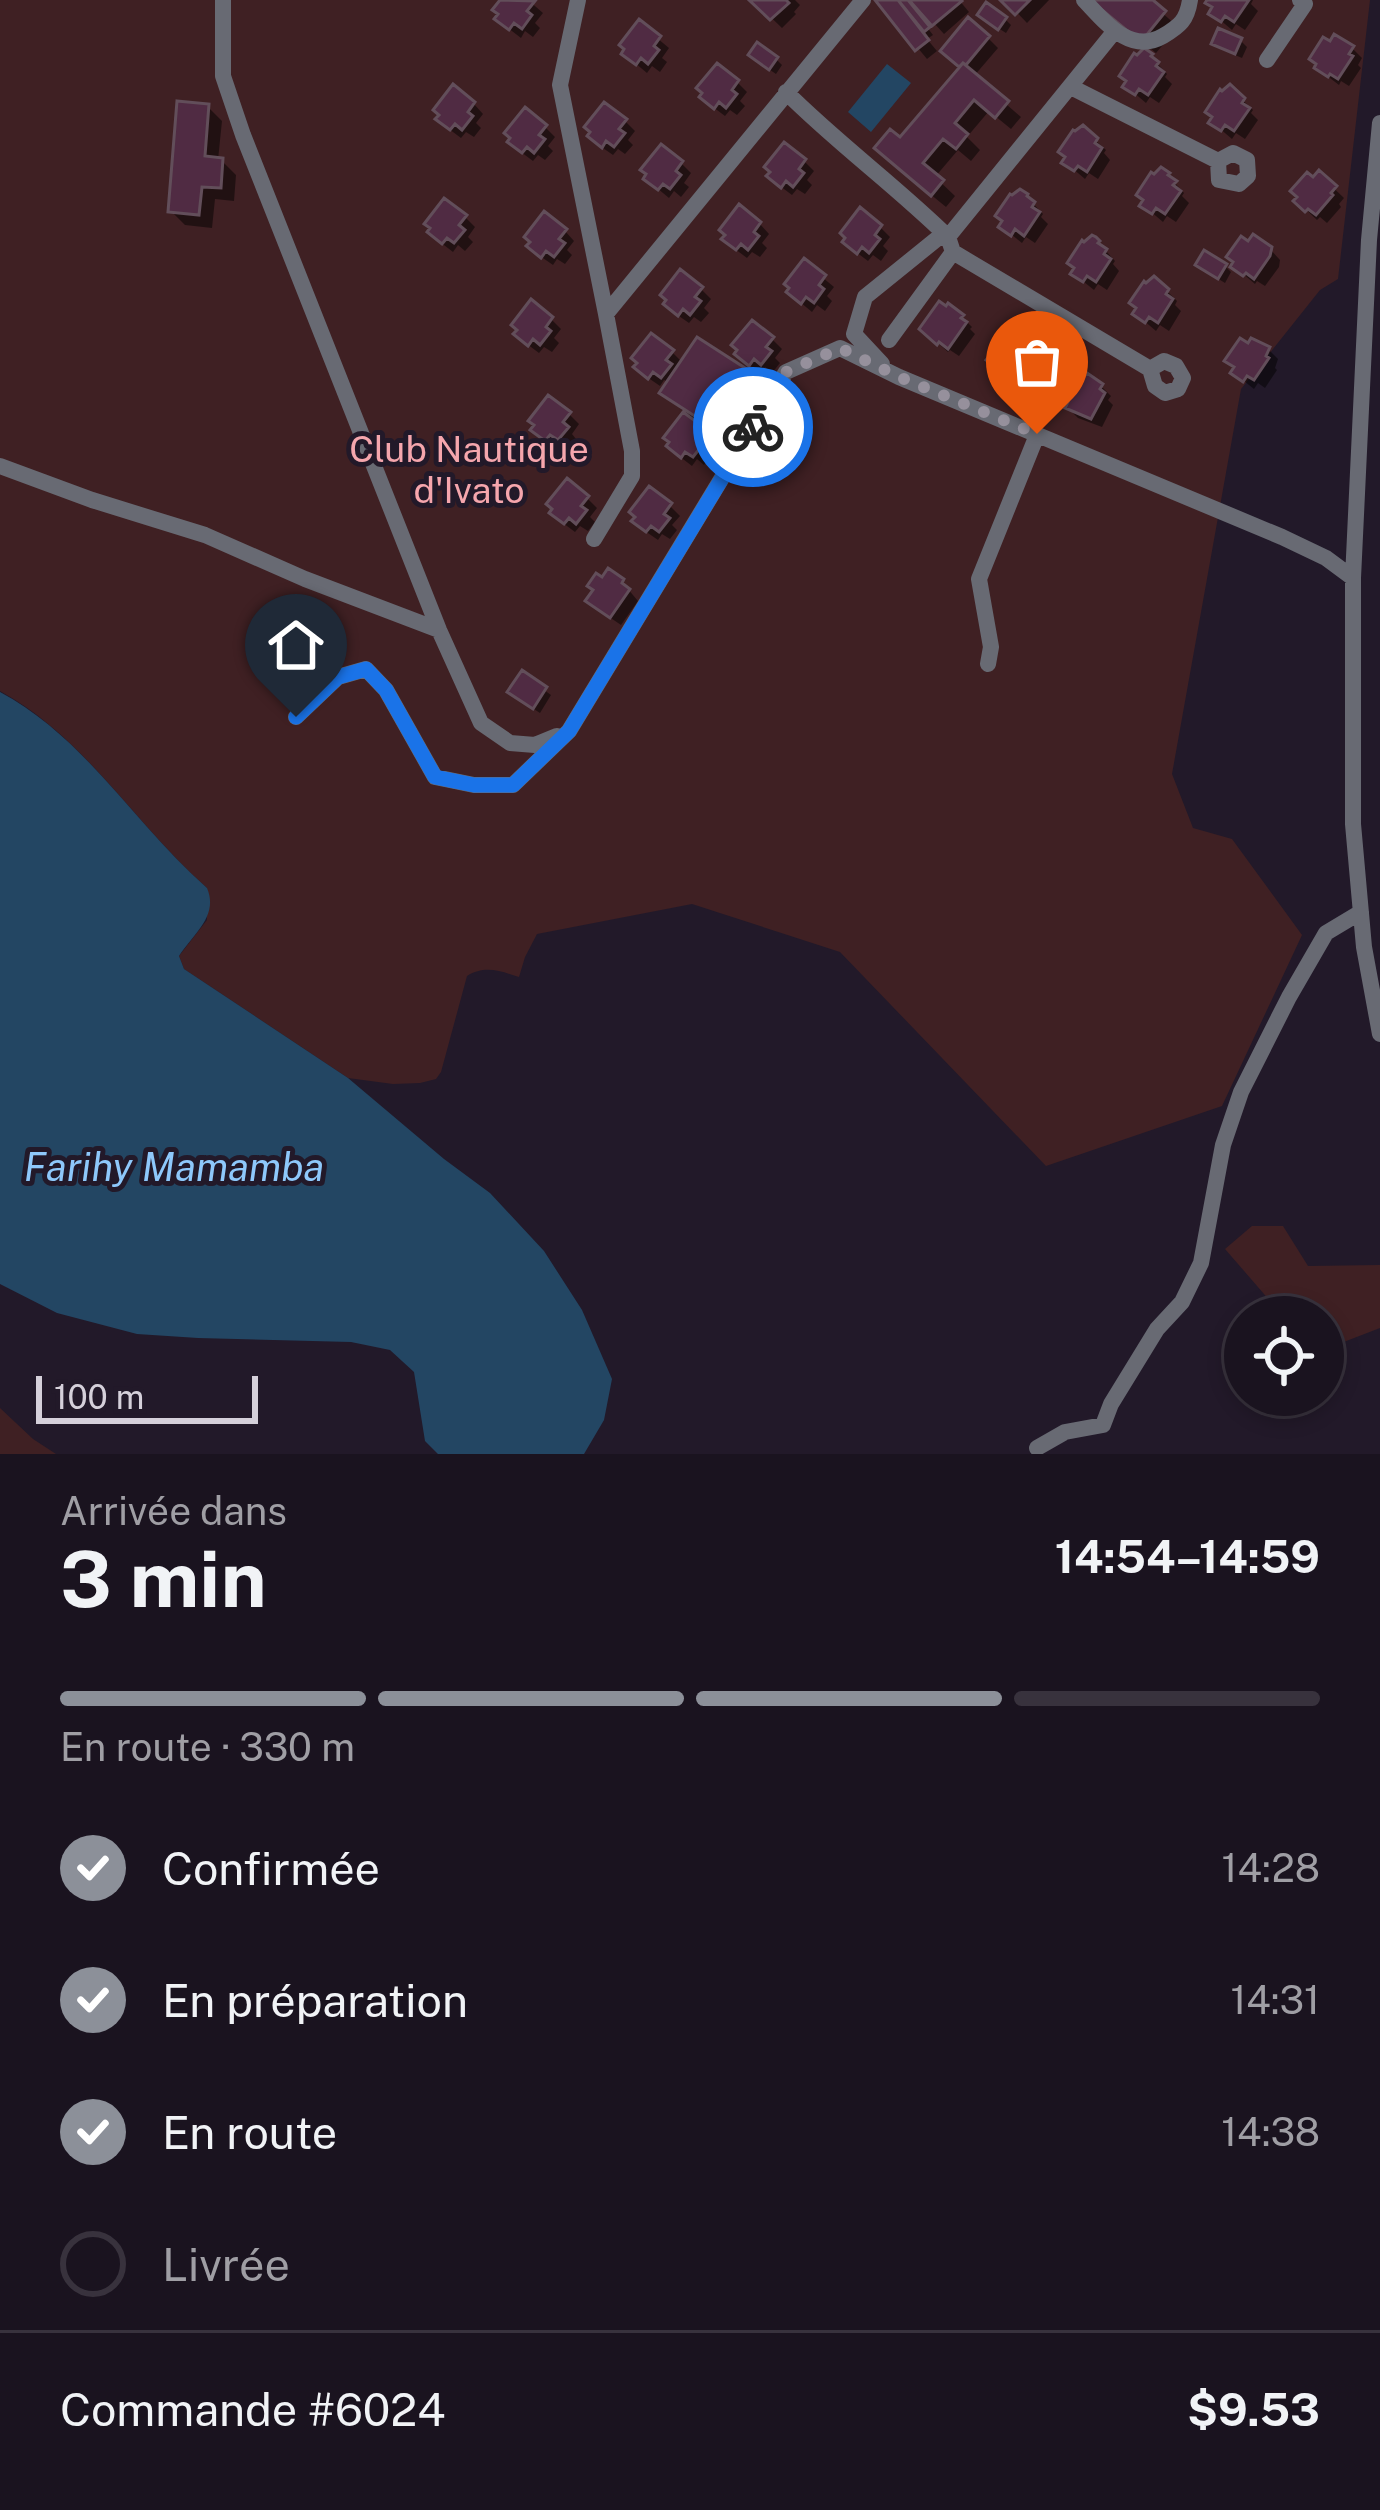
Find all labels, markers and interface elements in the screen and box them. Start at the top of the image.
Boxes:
pin [986,311,1088,434]
icon: bag [1004,329,1070,395]
courier [693,367,813,487]
icon: bike [720,394,786,460]
park label: Club Nautique d'Ivato [349,428,589,511]
pin [245,594,347,717]
icon: home [263,612,329,678]
water label: Farihy Mamamba [24,1144,324,1190]
map controls [1224,1296,1344,1416]
button: locate [1224,1296,1344,1416]
scale bar [36,1370,258,1423]
text: 100 m [54,1378,144,1416]
text: Arrivée dans [60,1488,287,1534]
text: 14:54–14:59 [1055,1530,1320,1583]
text: 3 min [60,1533,267,1625]
text: En route · 330 m [60,1724,355,1770]
icon: check [60,1835,126,1901]
text: Confirmée [162,1842,380,1895]
text: 14:28 [1222,1845,1320,1891]
icon: check [60,1967,126,2033]
text: En préparation [162,1974,468,2027]
text: 14:31 [1230,1977,1320,2023]
icon: check [60,2099,126,2165]
text: En route [162,2106,337,2159]
text: 14:38 [1221,2109,1320,2155]
text: Livrée [162,2238,290,2291]
text: Commande #6024 [60,2383,445,2436]
text: $9.53 [1187,2383,1320,2436]

